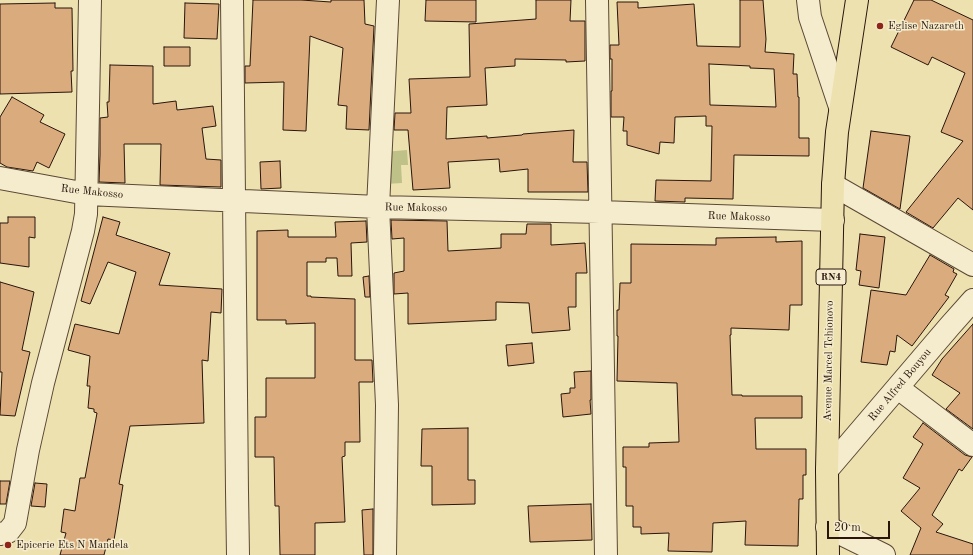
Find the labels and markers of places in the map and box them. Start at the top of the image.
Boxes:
place label: Eglise Nazareth [888,19,964,33]
marker: Eglise Nazareth [875,21,885,31]
place label: Epicerie Ets N Mandela [16,538,128,552]
marker: Epicerie Ets N Mandela [3,540,13,550]

